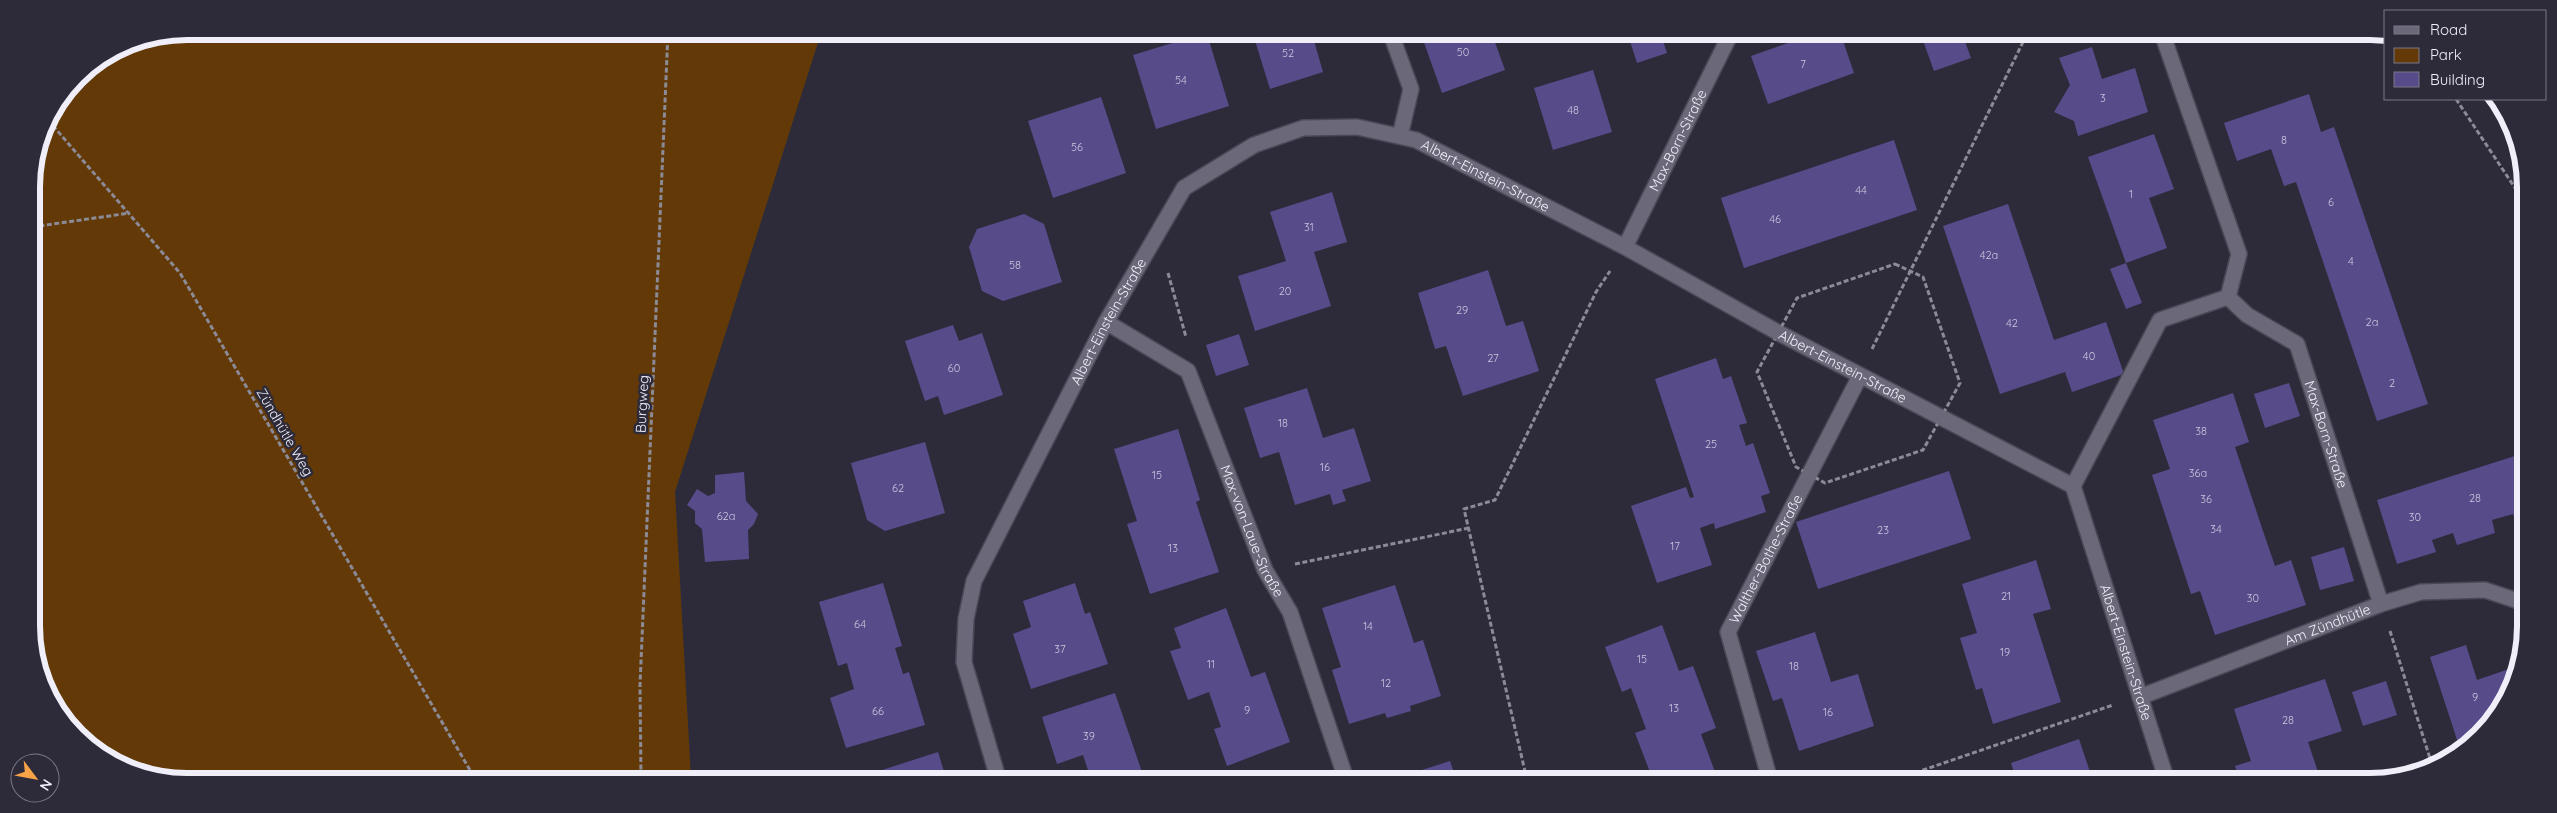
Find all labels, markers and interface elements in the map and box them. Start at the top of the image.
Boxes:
legend [2384,10,2547,100]
text: Road [2430,20,2467,39]
house number: 50 [1457,45,1469,59]
text: Park [2430,45,2462,64]
house number: 52 [1282,46,1294,60]
house number: 7 [1800,57,1806,71]
text: Building [2430,70,2485,89]
house number: 54 [1175,73,1187,87]
street label: Max-Born-Straße [1645,86,1711,194]
house number: 3 [2100,91,2106,105]
house number: 48 [1567,103,1579,117]
house number: 8 [2281,133,2287,147]
street label: Albert-Einstein-Straße [1418,135,1553,216]
house number: 56 [1071,140,1083,154]
house number: 44 [1855,183,1867,197]
house number: 1 [2129,187,2133,201]
house number: 6 [2328,195,2334,209]
house number: 46 [1769,212,1781,226]
house number: 31 [1304,220,1314,234]
house number: 42a [1980,248,1998,262]
house number: 4 [2348,254,2354,268]
street label: Albert-Einstein-Straße [1066,255,1150,388]
house number: 58 [1009,258,1021,272]
house number: 20 [1279,284,1291,298]
house number: 29 [1456,303,1468,317]
house number: 2a [2366,315,2378,329]
house number: 42 [2006,316,2018,330]
street label: Albert-Einstein-Straße [1776,325,1910,407]
house number: 40 [2083,349,2095,363]
house number: 27 [1487,351,1499,365]
house number: 60 [948,361,960,375]
street label: Burgweg [631,375,653,433]
house number: 2 [2389,376,2395,390]
street label: Max-Born-Straße [2300,379,2352,490]
street label: Zündhütle Weg [252,385,318,479]
house number: 18 [1278,416,1288,430]
house number: 38 [2195,424,2207,438]
house number: 25 [1705,437,1717,451]
house number: 16 [1320,460,1330,474]
street label: Max-von-Laue-Straße [1216,463,1288,600]
house number: 36a [2189,466,2207,480]
house number: 15 [1152,468,1162,482]
house number: 62 [892,481,904,495]
street label: Walther-Bothe-Straße [1725,491,1806,627]
house number: 28 [2469,491,2481,505]
house number: 36 [2200,492,2212,506]
house number: 62a [717,509,735,523]
house number: 30 [2409,510,2421,524]
house number: 34 [2210,522,2222,536]
house number: 23 [1877,523,1889,537]
house number: 17 [1670,539,1680,553]
house number: 13 [1168,541,1178,555]
street label: Albert-Einstein-Straße [2096,582,2156,723]
house number: 21 [2001,589,2011,603]
house number: 30 [2247,591,2259,605]
street label: Am Zündhütle [2282,600,2373,649]
house number: 64 [854,617,866,631]
house number: 14 [1363,619,1373,633]
house number: 37 [1054,642,1066,656]
house number: 19 [2000,645,2010,659]
house number: 15 [1637,652,1647,666]
house number: 11 [1207,657,1215,671]
house number: 18 [1789,659,1799,673]
house number: 12 [1381,676,1391,690]
house number: 9 [2472,690,2478,704]
house number: 13 [1669,701,1679,715]
house number: 9 [1244,703,1250,717]
house number: 66 [872,704,884,718]
house number: 16 [1823,705,1833,719]
house number: 28 [2282,713,2294,727]
house number: 39 [1083,729,1095,743]
north arrow [10,753,60,803]
text: N [36,776,56,794]

